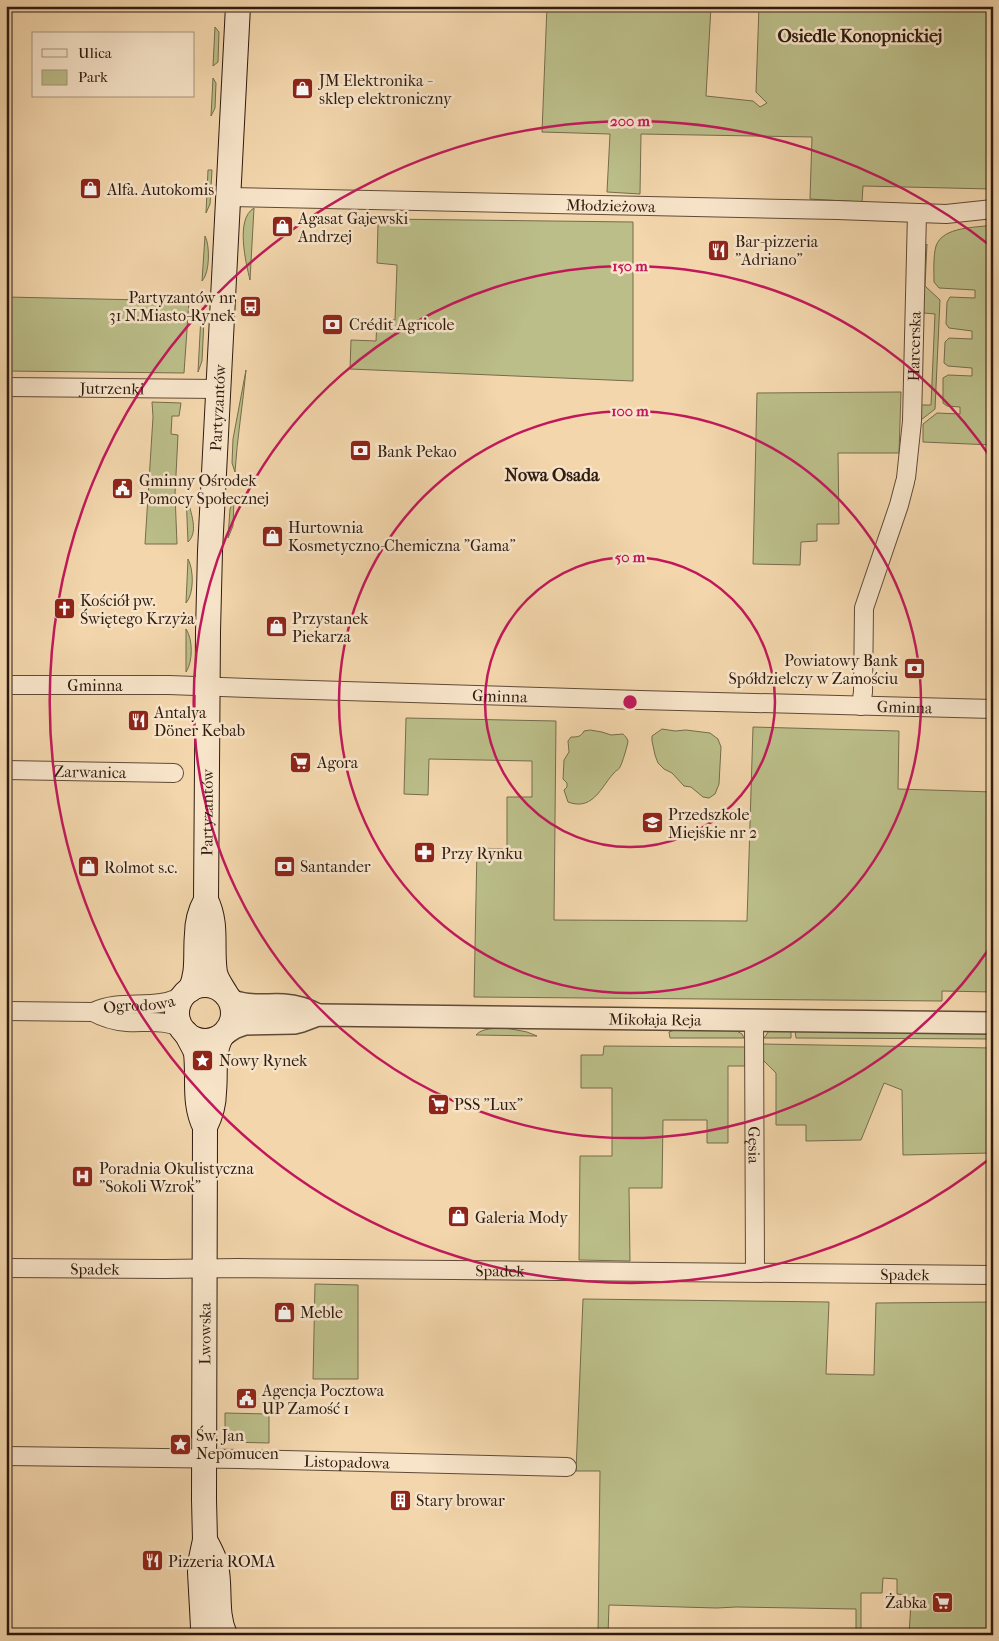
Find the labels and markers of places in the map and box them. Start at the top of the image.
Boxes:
place label: JM Elektronika - sklep elektroniczny [317,71,452,108]
shop icon: JM Elektronika - sklep elektroniczny [291,77,315,101]
shop icon: Alfa. Autokomis [79,177,103,201]
place label: Alfa. Autokomis [106,180,214,199]
place label: Agasat Gajewski Andrzej [297,209,408,246]
shop icon: Agasat Gajewski Andrzej [270,215,294,239]
place label: Bar-pizzeria "Adriano" [735,232,819,269]
restaurant icon: Bar-pizzeria "Adriano" [707,238,731,262]
place label: Partyzantów nr 31 N.Miasto-Rynek [109,288,236,325]
bus stop icon: Partyzantów nr 31 N.Miasto-Rynek [239,294,263,318]
bank icon: Crédit Agricole [321,312,345,336]
place label: Crédit Agricole [349,315,455,334]
bank icon: Bank Pekao [349,439,373,463]
place label: Bank Pekao [377,442,457,461]
place label: Gminny Ośrodek Pomocy Społecznej [139,471,269,508]
public building icon: Gminny Ośrodek Pomocy Społecznej [111,477,135,501]
place label: Hurtownia Kosmetyczno-Chemiczna "Gama" [288,518,516,555]
shop icon: Hurtownia Kosmetyczno-Chemiczna "Gama" [260,524,284,548]
place label: Kościół pw. Świętego Krzyża [80,591,195,628]
church icon: Kościół pw. Świętego Krzyża [52,597,76,621]
place label: Przystanek Piekarza [292,609,369,646]
shop icon: Przystanek Piekarza [264,615,288,639]
place label: Powiatowy Bank Spółdzielczy w Zamościu [729,651,899,688]
bank icon: Powiatowy Bank Spółdzielczy w Zamościu [902,657,926,681]
centre of rings [621,693,639,711]
place label: Antalya Döner Kebab [153,703,245,740]
restaurant icon: Antalya Döner Kebab [126,709,150,733]
supermarket icon: Agora [289,750,313,774]
place label: Agora [316,753,359,772]
place label: Przedszkole Miejskie nr 2 [668,805,757,842]
school or university icon: Przedszkole Miejskie nr 2 [640,811,664,835]
pharmacy icon: Przy Rynku [413,841,437,865]
place label: Przy Rynku [441,844,523,863]
bank icon: Santander [272,854,296,878]
shop icon: Rolmot s.c. [76,855,100,879]
place label: Santander [300,857,371,876]
place label: Rolmot s.c. [104,858,177,877]
place icon: Nowy Rynek [191,1048,215,1072]
place label: Nowy Rynek [219,1051,308,1070]
supermarket icon: PSS "Lux" [426,1092,450,1116]
place label: PSS "Lux" [454,1095,523,1114]
place label: Poradnia Okulistyczna "Sokoli Wzrok" [99,1159,254,1196]
hospital icon: Poradnia Okulistyczna "Sokoli Wzrok" [71,1165,95,1189]
shop icon: Galeria Mody [447,1205,471,1229]
place label: Galeria Mody [475,1208,568,1227]
shop icon: Meble [272,1300,296,1324]
place label: Meble [300,1303,343,1322]
place label: Agencja Pocztowa UP Zamość 1 [261,1381,385,1418]
public building icon: Agencja Pocztowa UP Zamość 1 [234,1387,258,1411]
place label: Św. Jan Nepomucen [196,1425,280,1463]
place icon: Św. Jan Nepomucen [168,1432,192,1456]
building icon: Stary browar [388,1488,412,1512]
place label: Stary browar [416,1491,505,1510]
restaurant icon: Pizzeria ROMA [140,1549,164,1573]
place label: Pizzeria ROMA [168,1552,276,1571]
supermarket icon: Żabka [931,1590,955,1614]
place label: Żabka [885,1593,928,1612]

